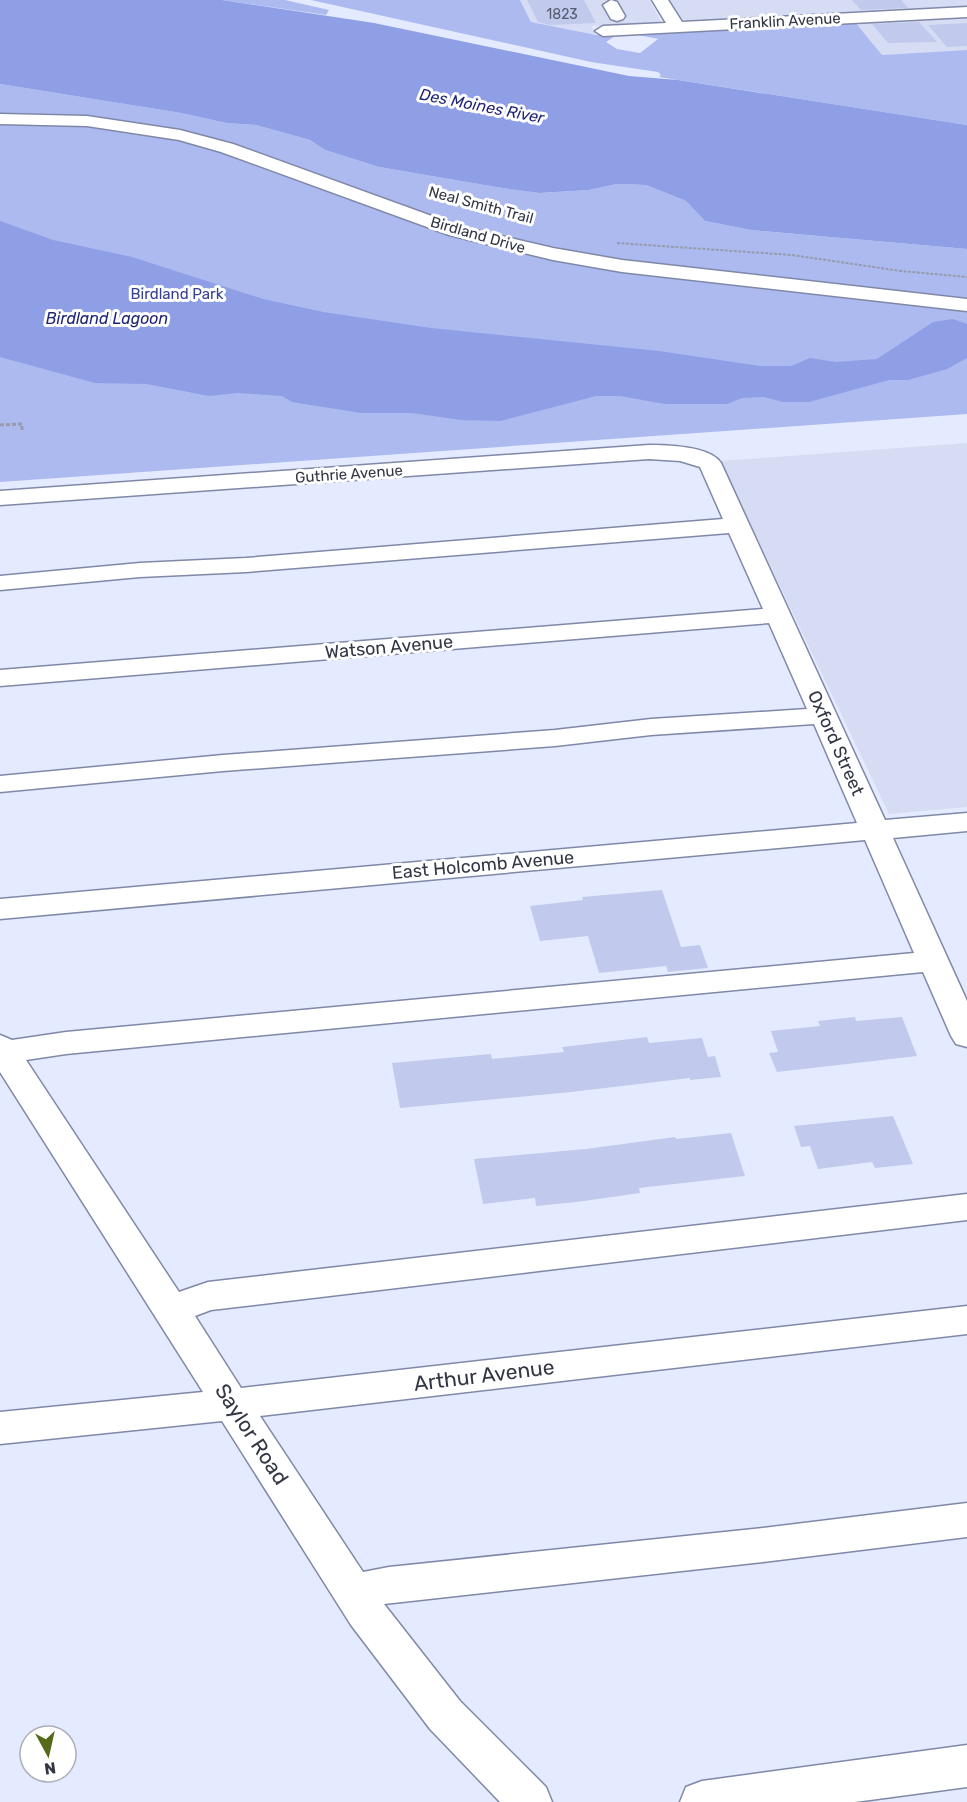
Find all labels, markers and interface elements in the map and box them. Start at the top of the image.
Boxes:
house number: 1823 [546,6,578,23]
street label: Franklin Avenue [729,9,841,33]
water label: Des Moines River [418,85,547,128]
street label: Neal Smith Trail [427,182,535,228]
street label: Birdland Drive [428,213,528,257]
park label: Birdland Park [131,285,224,303]
water label: Birdland Lagoon [46,309,168,328]
street label: Guthrie Avenue [295,461,403,487]
street label: Watson Avenue [324,630,454,664]
street label: Oxford Street [803,687,869,799]
street label: East Holcomb Avenue [391,846,575,884]
street label: Arthur Avenue [412,1354,556,1396]
street label: Saylor Road [210,1379,294,1489]
north arrow [18,1724,78,1784]
text: N [43,1758,57,1779]

